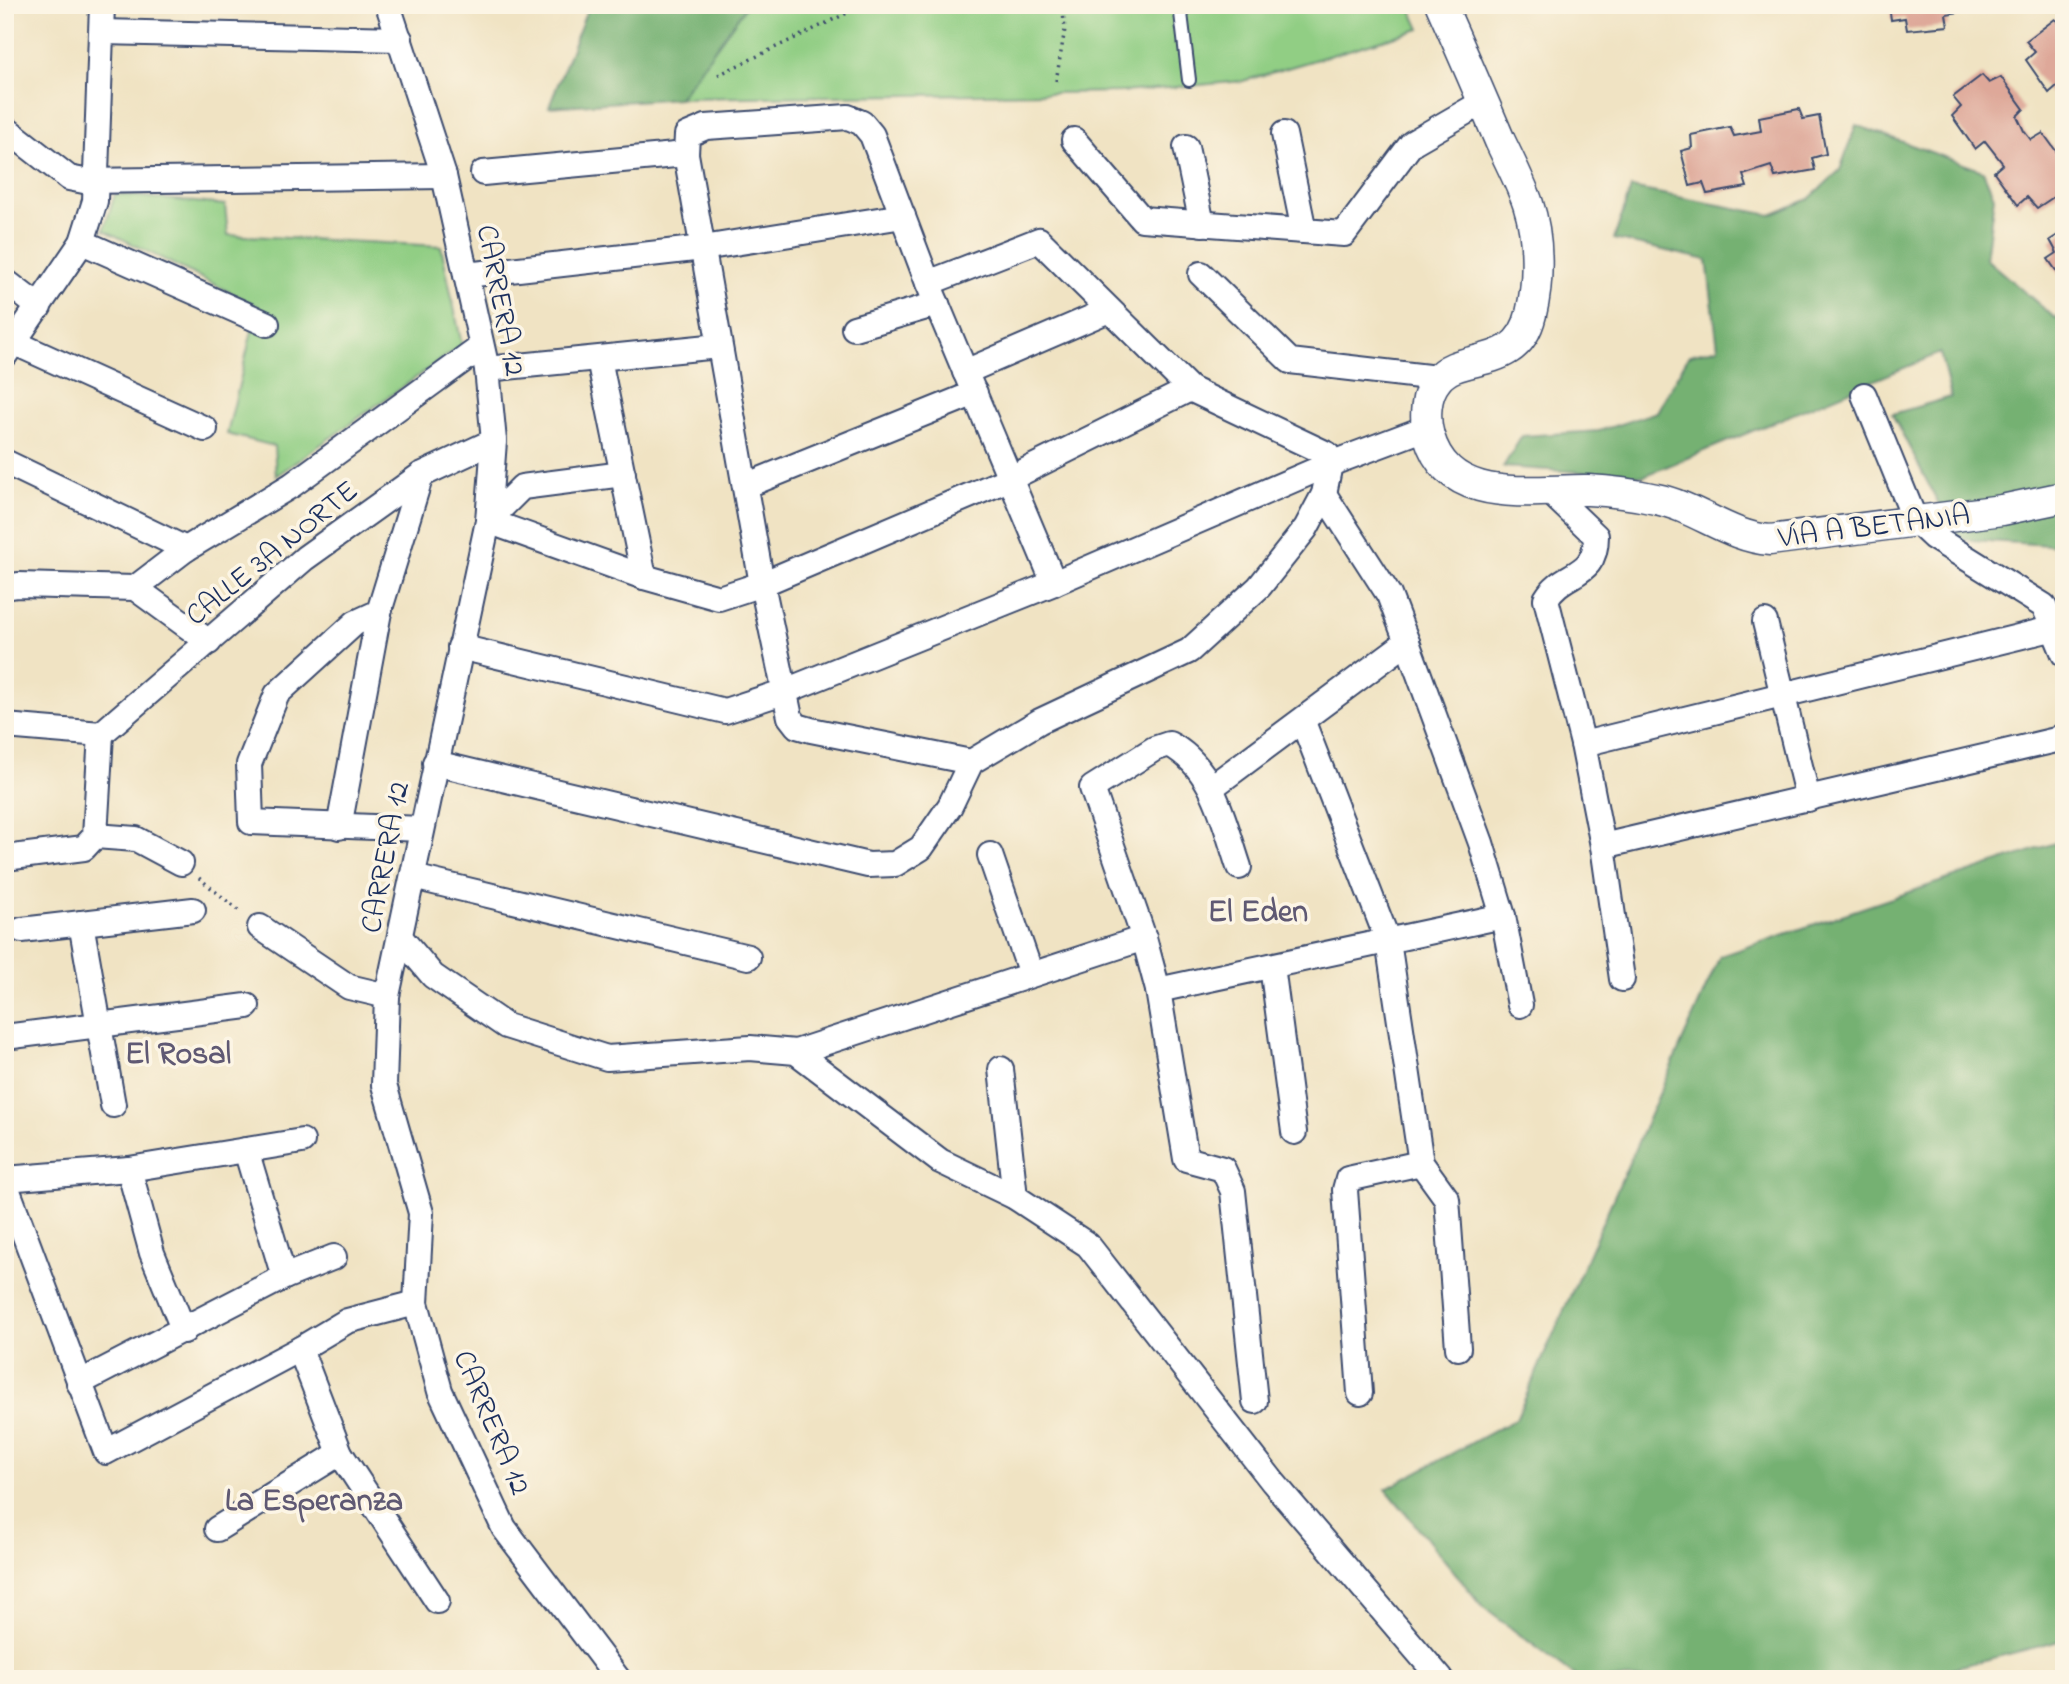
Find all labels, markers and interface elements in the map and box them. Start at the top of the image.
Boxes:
street label: CARRERA 12 [463,221,535,380]
street label: CALLE 3A NORTE [177,471,369,638]
street label: VÍA A BETANIA [1775,494,1973,562]
street label: CARRERA 12 [351,778,423,937]
district label: El Eden [1208,890,1308,937]
district label: El Rosal [125,1032,231,1079]
street label: CARRERA 12 [440,1344,540,1502]
district label: La Esperanza [225,1479,403,1526]

